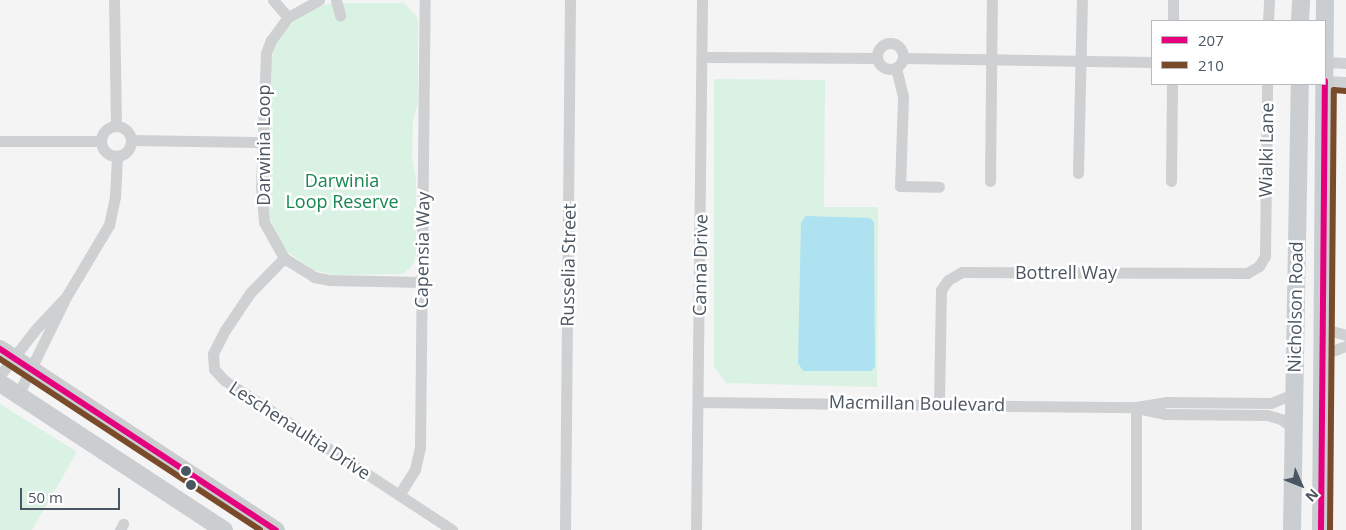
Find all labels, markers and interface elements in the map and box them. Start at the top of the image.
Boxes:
legend [1151,20,1326,85]
text: 207 [1198,30,1224,50]
text: 210 [1198,55,1224,75]
street label: Darwinia Loop [252,84,274,206]
street label: Wialki Lane [1254,102,1278,198]
park label: Darwinia Loop Reserve [285,170,399,212]
street label: Capensia Way [410,191,434,309]
street label: Russelia Street [556,203,580,327]
street label: Canna Drive [688,214,712,316]
street label: Nicholson Road [1283,241,1307,373]
street label: Bottrell Way [1015,261,1117,283]
street label: Leschenaultia Drive [225,376,375,484]
street label: Macmillan Boulevard [829,391,1005,415]
north arrow [1276,460,1326,510]
unlabelled marker [181,466,191,476]
scale bar [22,478,122,510]
unlabelled marker [186,480,196,490]
text: N [1301,485,1323,506]
text: 50 m [28,487,63,507]

